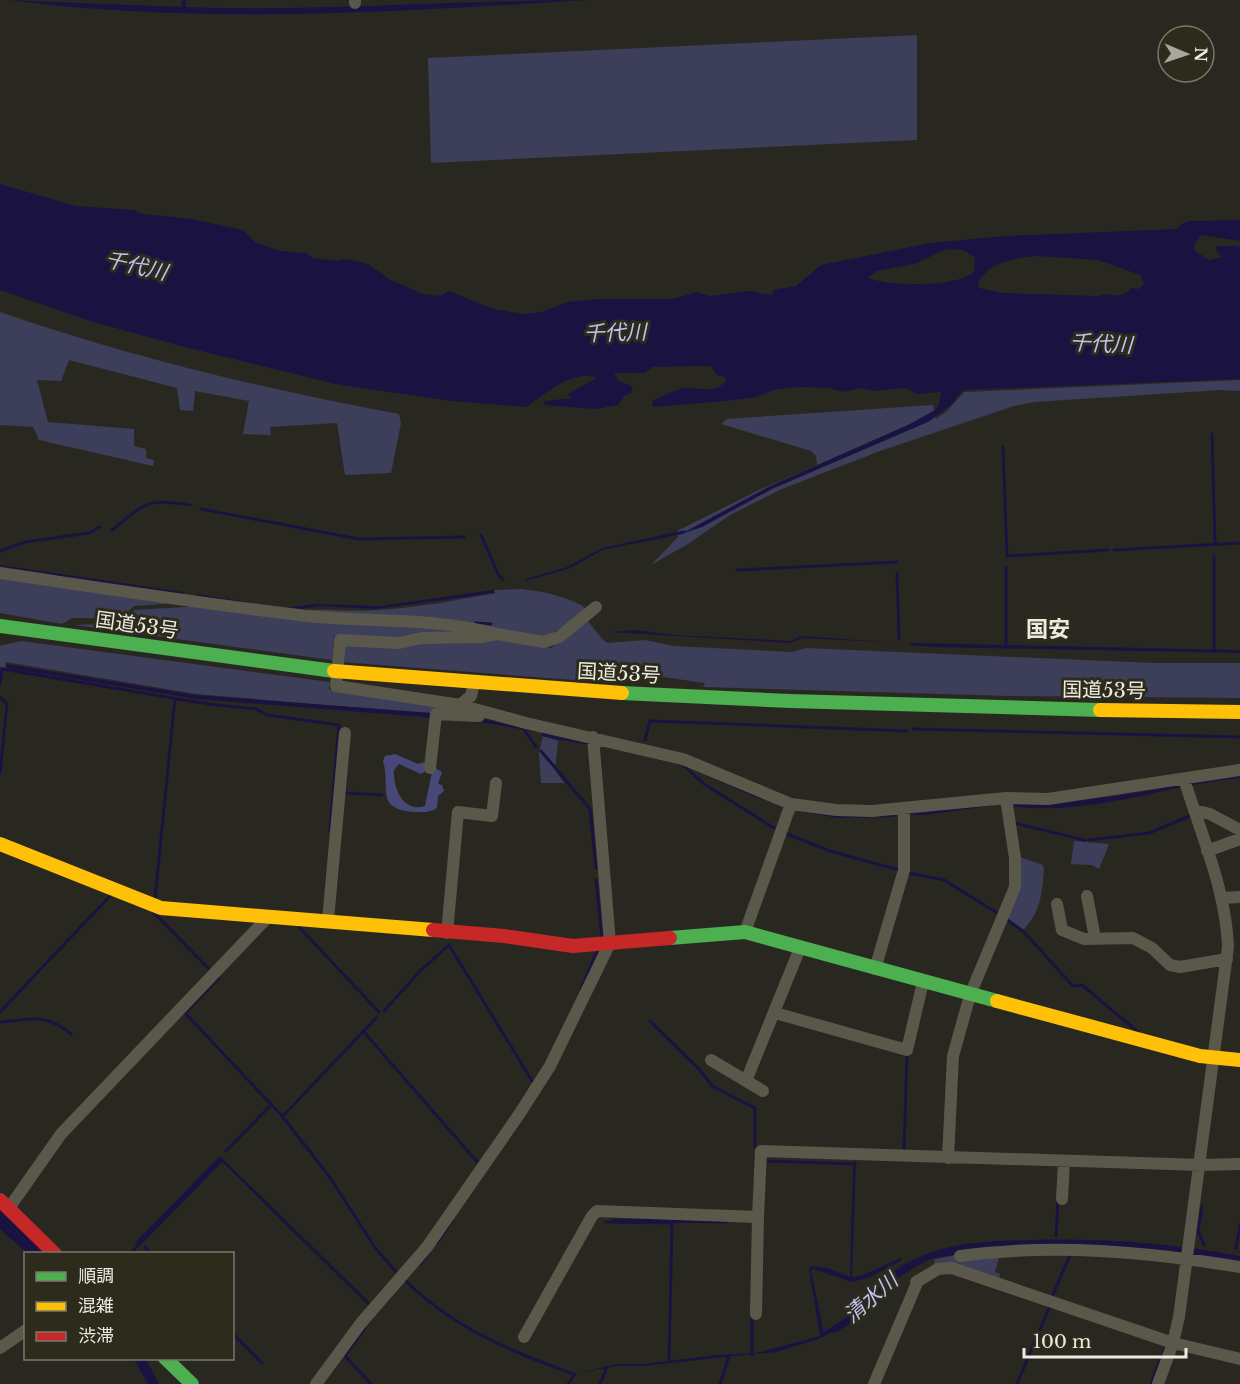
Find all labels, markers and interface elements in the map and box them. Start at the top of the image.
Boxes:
north arrow [1156,24,1216,84]
text: N [1191,47,1211,62]
water label: 千代川 [102,246,172,286]
water label: 千代川 [583,319,649,347]
water label: 千代川 [1069,329,1135,359]
street label: 国道53号 [94,607,180,643]
district label: 国安 [1026,616,1070,643]
street label: 国道53号 [577,659,661,687]
street label: 国道53号 [1062,677,1146,703]
legend [24,1252,234,1360]
text: 順調 [78,1265,114,1287]
water label: 清水川 [839,1266,905,1328]
text: 混雑 [78,1295,114,1317]
scale bar [1024,1321,1186,1359]
text: 渋滞 [78,1325,114,1347]
text: 100 m [1033,1331,1091,1353]

